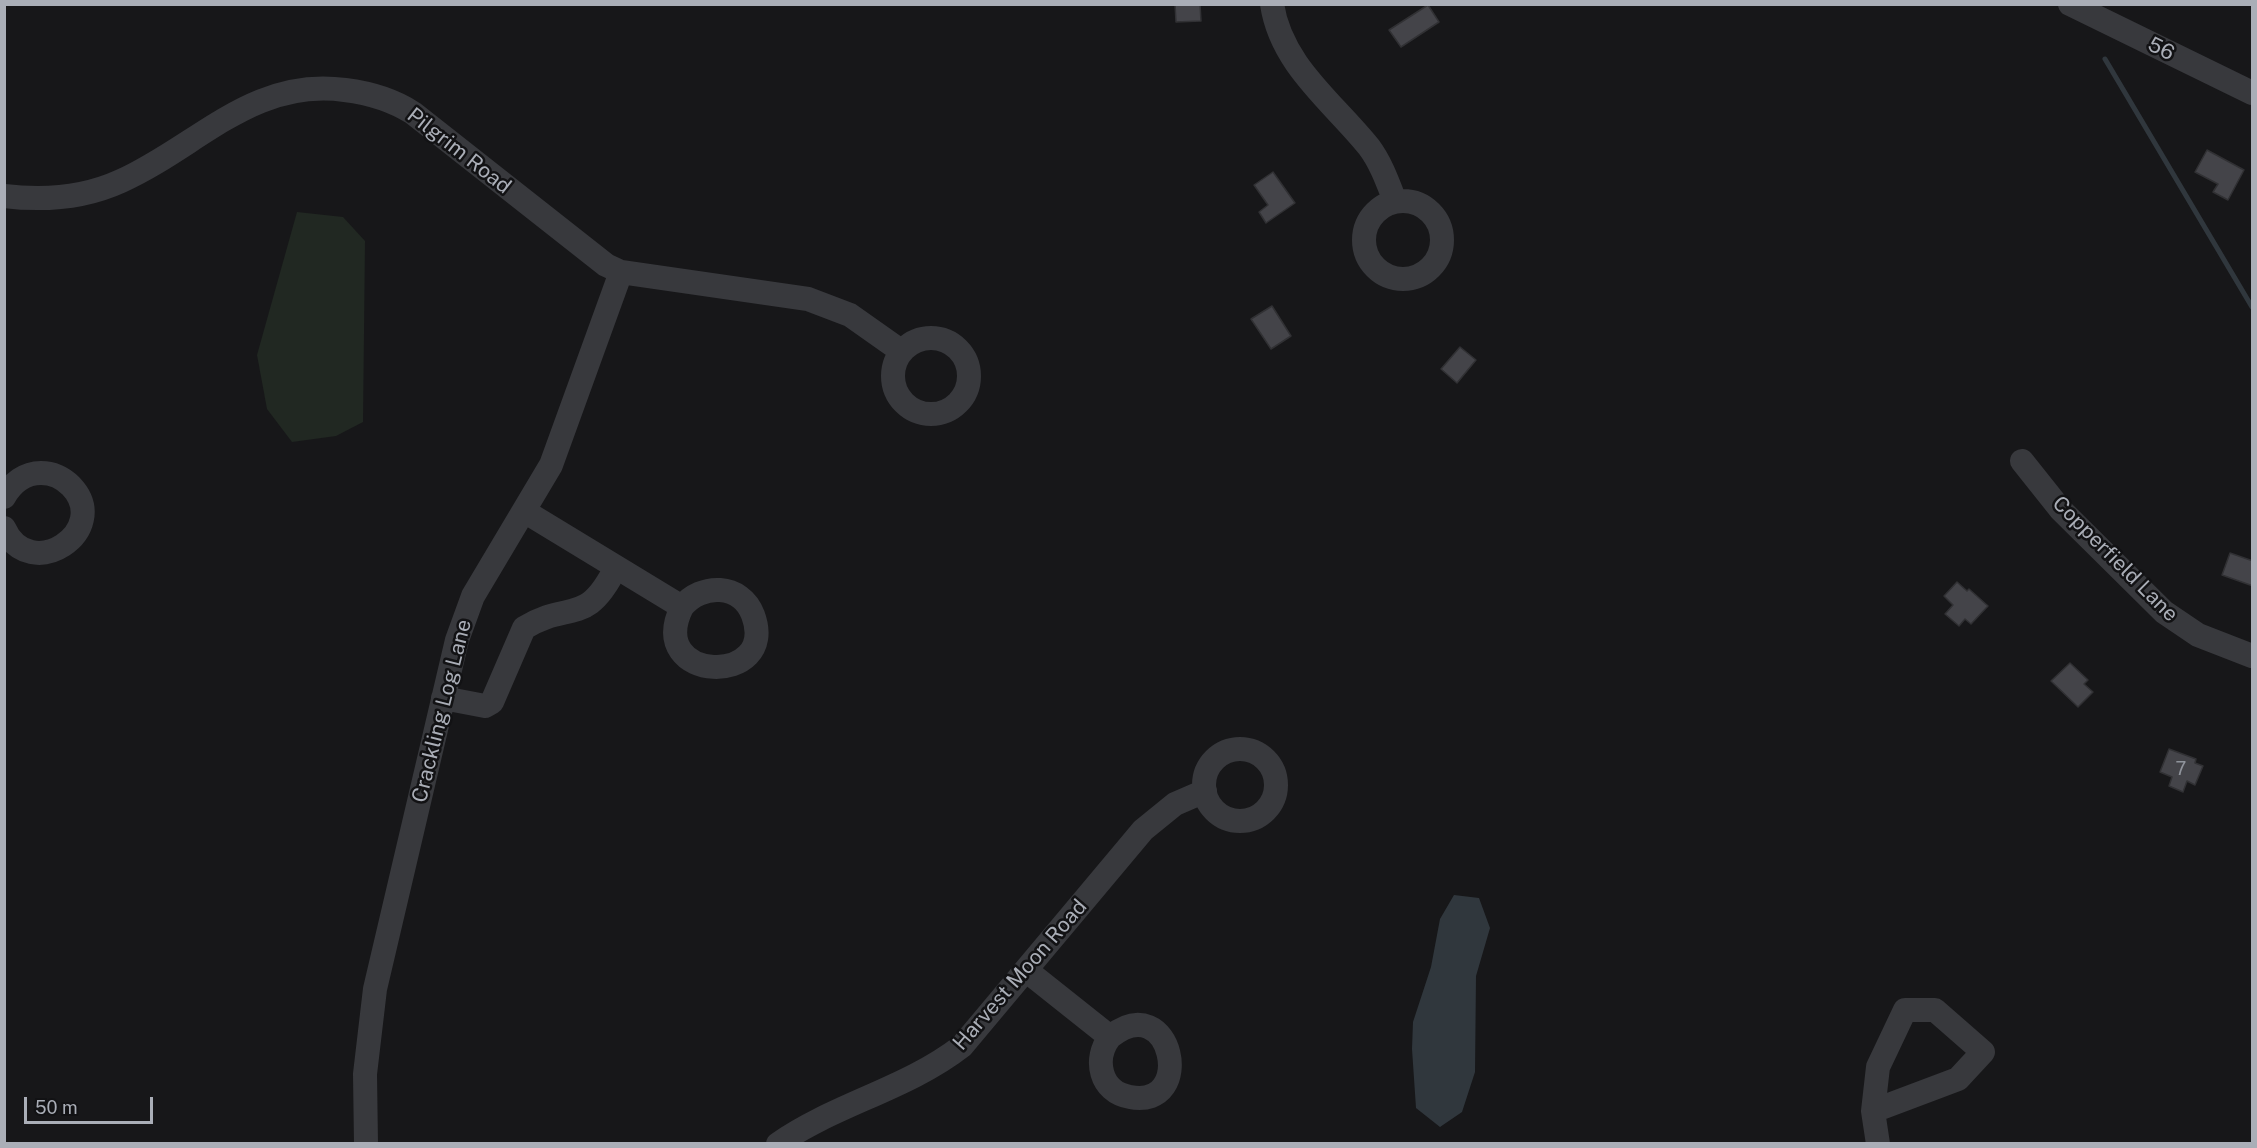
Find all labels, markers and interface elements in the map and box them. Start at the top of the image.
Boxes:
street label: 56 [2144,32,2178,66]
street label: Pilgrim Road [402,103,516,199]
street label: Copperfield Lane [2047,491,2183,627]
street label: Crackling Log Lane [407,617,477,805]
house number: 7 [2176,758,2186,780]
street label: Harvest Moon Road [948,895,1092,1055]
scale bar [27,1085,156,1123]
text: 50 m [35,1097,78,1118]

